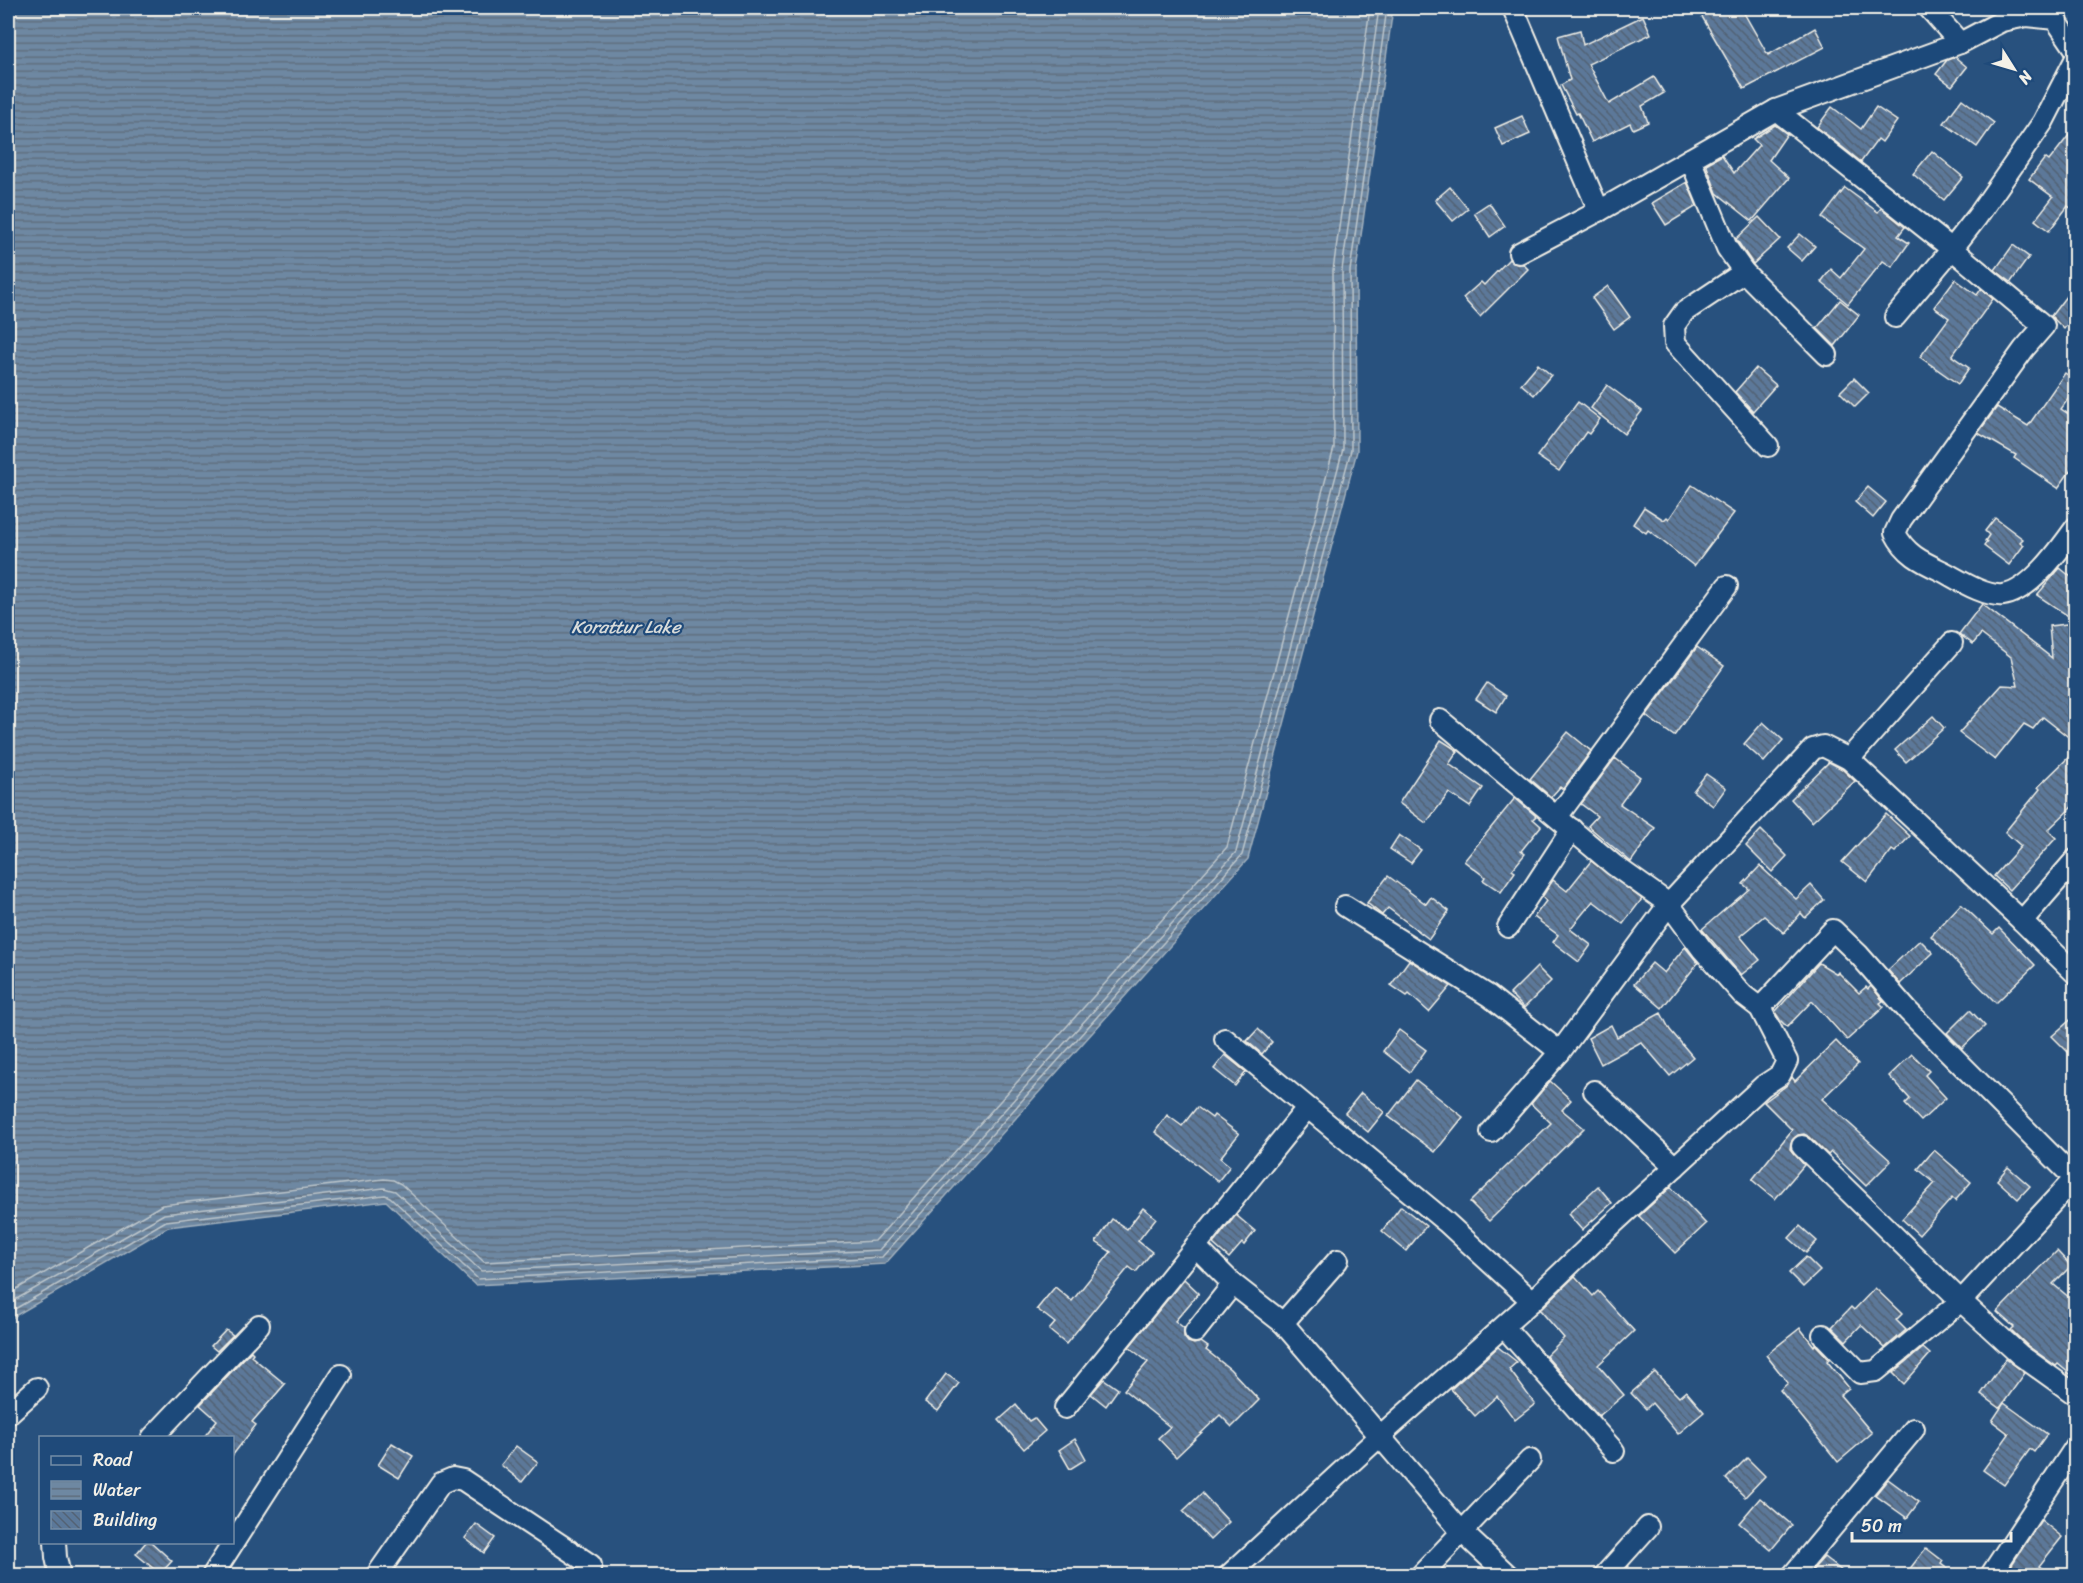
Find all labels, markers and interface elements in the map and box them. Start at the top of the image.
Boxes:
north arrow [1984,39,2044,99]
text: N [2010,64,2041,92]
water label: Korattur Lake [571,611,682,643]
legend [39,1436,234,1544]
text: Road [93,1444,133,1476]
text: Water [93,1474,142,1506]
text: Building [93,1504,157,1536]
scale bar [1852,1505,2011,1543]
text: 50 m [1861,1510,1902,1542]

